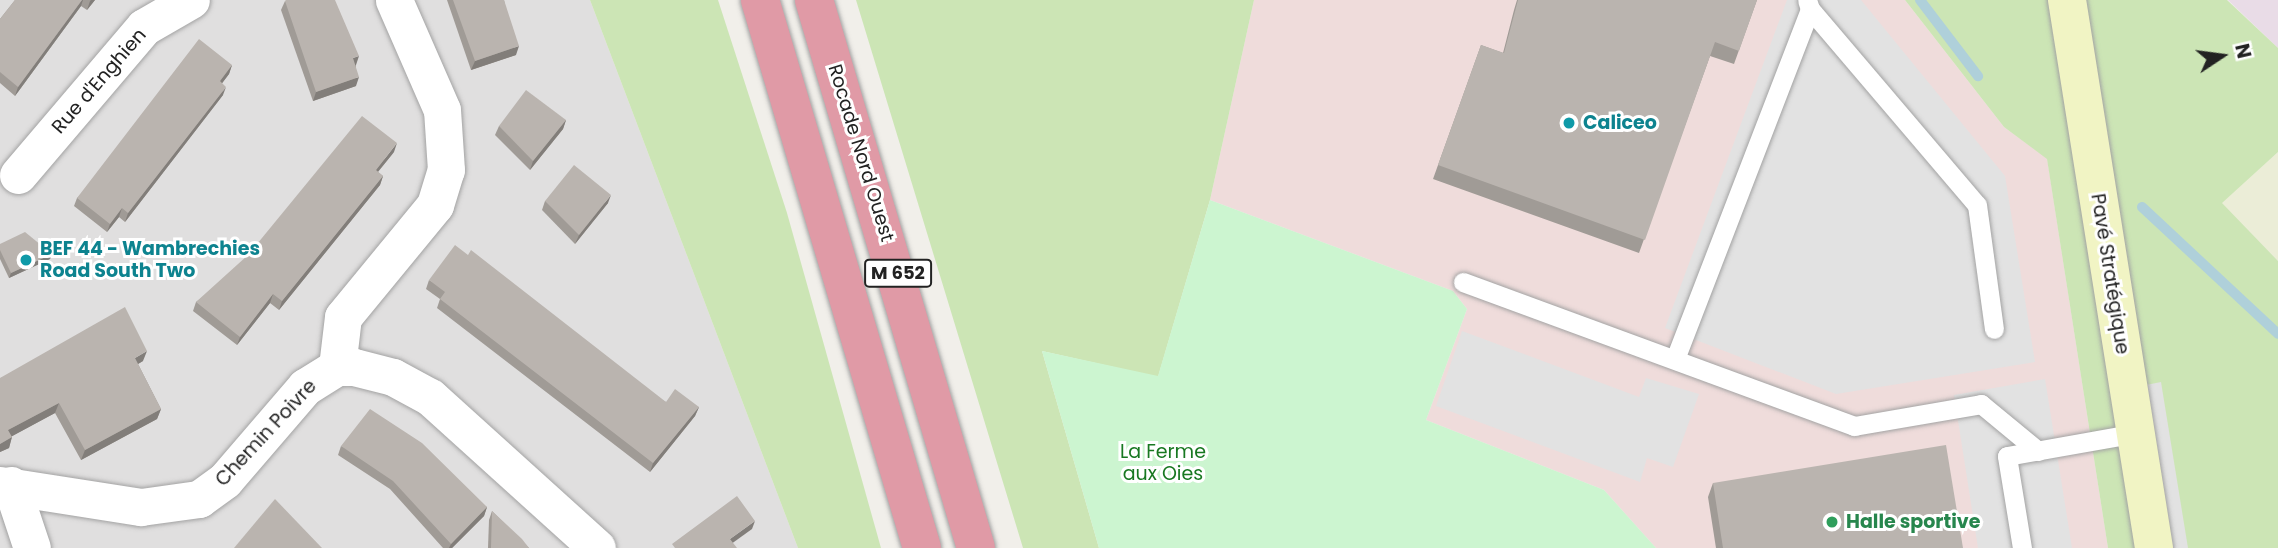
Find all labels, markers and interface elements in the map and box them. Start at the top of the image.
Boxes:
north arrow [2187,21,2257,91]
street label: Rue d'Enghien [47,24,151,138]
text: N [2228,41,2258,61]
street label: Rocade Nord Ouest [823,62,899,244]
place label: Caliceo [1583,112,1657,134]
marker: Caliceo [1561,115,1577,131]
street label: Pavé Stratégique [2086,192,2134,356]
place label: BEF 44 - Wambrechies Road South Two [40,238,260,282]
marker: BEF 44 - Wambrechies Road South Two [18,252,34,268]
road number: M 652 [863,258,933,288]
street label: Chemin Poivre [211,375,321,491]
park label: La Ferme aux Oies [1120,441,1206,485]
place label: Halle sportive [1846,511,1980,533]
marker: Halle sportive [1824,514,1840,530]

